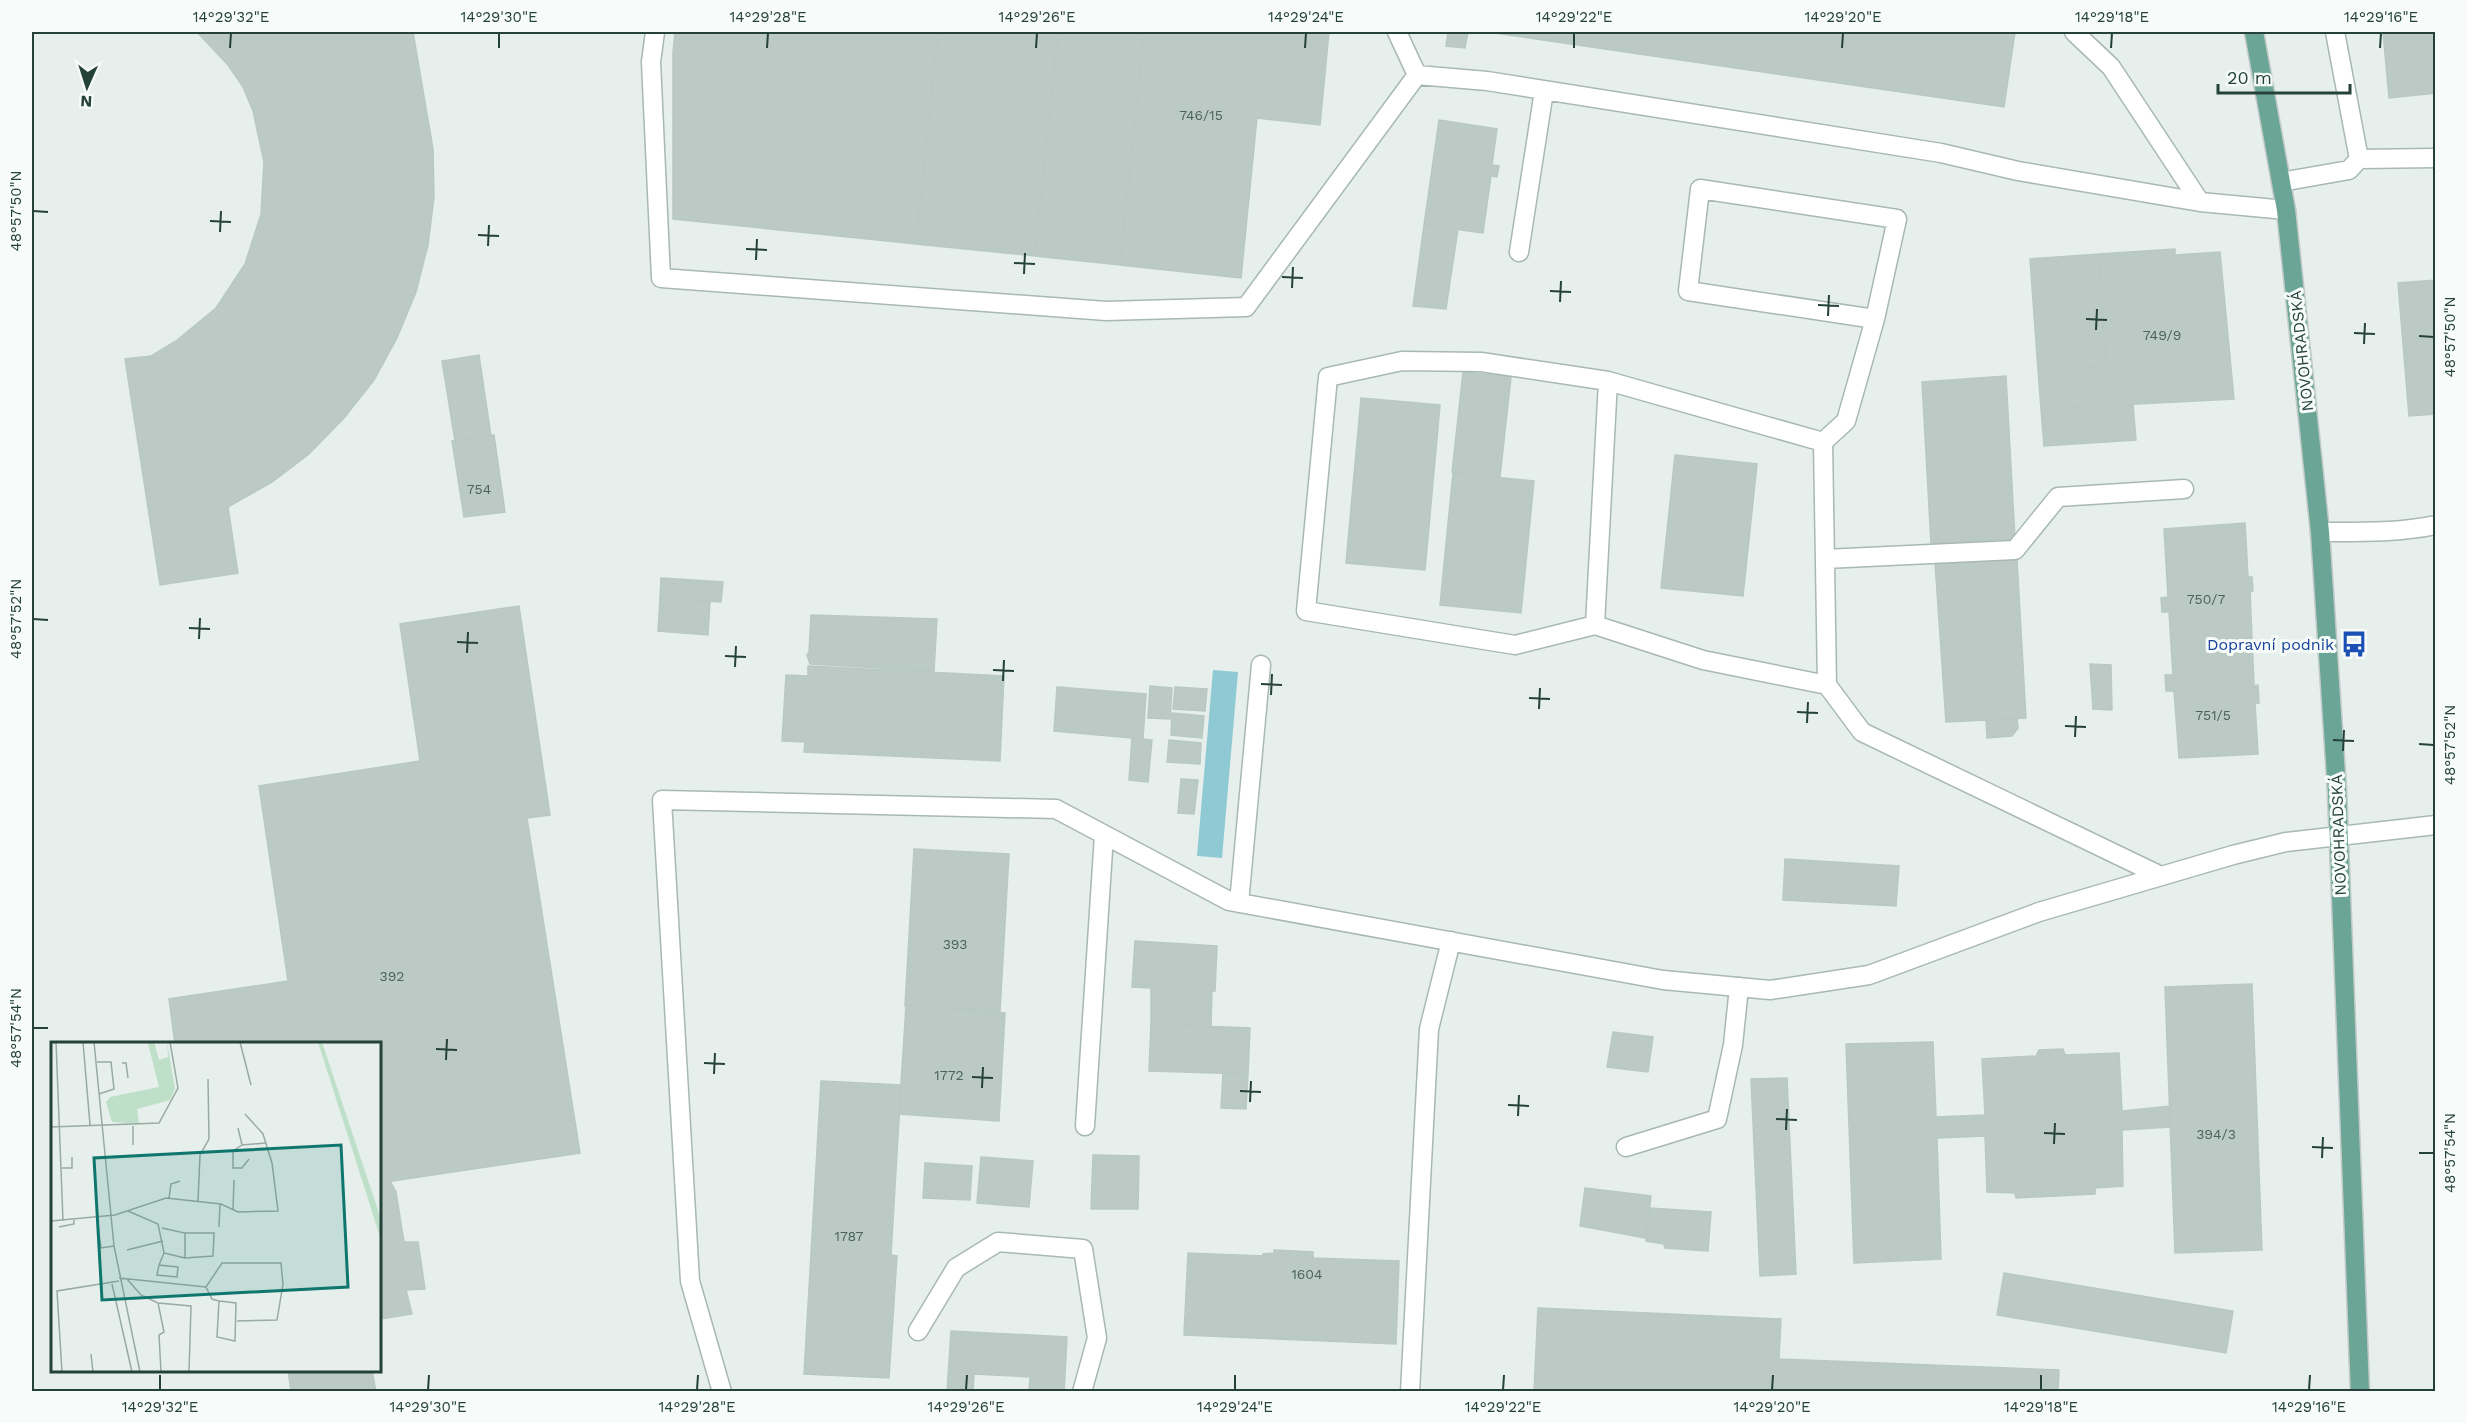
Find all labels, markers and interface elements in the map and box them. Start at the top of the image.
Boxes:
text: 14°29'32"E [193,8,269,26]
text: 14°29'30"E [460,8,538,26]
text: 14°29'28"E [729,8,807,26]
text: 14°29'26"E [999,8,1075,26]
text: 14°29'24"E [1268,8,1344,26]
text: 14°29'22"E [1536,8,1612,26]
text: 14°29'20"E [1804,8,1882,26]
text: 14°29'18"E [2075,8,2149,26]
text: 14°29'16"E [2344,8,2418,26]
north arrow [57,57,117,117]
scale bar [2218,57,2350,95]
text: 20 m [2227,67,2272,88]
text: N [80,92,93,111]
house number: 746/15 [1179,107,1223,123]
text: 48°57'50"N [7,170,25,252]
street label: NOVOHRADSKÁ [2286,289,2317,412]
text: 48°57'50"N [2441,296,2459,378]
house number: 749/9 [2143,327,2181,343]
house number: 754 [467,481,491,497]
text: 48°57'52"N [7,579,25,659]
house number: 750/7 [2187,591,2225,607]
bus stop icon: Dopravní podnik [2339,629,2369,659]
place label: Dopravní podnik [2207,635,2334,654]
text: 48°57'52"N [2441,705,2459,785]
house number: 751/5 [2195,707,2231,723]
street label: NOVOHRADSKÁ [2327,774,2350,896]
house number: 393 [943,936,967,952]
house number: 392 [380,968,404,984]
text: 48°57'54"N [7,988,25,1068]
inset map [51,1042,381,1372]
house number: 1772 [934,1067,964,1083]
text: 48°57'54"N [2441,1113,2459,1193]
house number: 394/3 [2196,1126,2236,1142]
house number: 1787 [835,1228,864,1244]
house number: 1604 [1291,1266,1323,1282]
text: 14°29'32"E [122,1398,198,1416]
text: 14°29'30"E [389,1398,467,1416]
text: 14°29'28"E [658,1398,736,1416]
text: 14°29'26"E [928,1398,1004,1416]
text: 14°29'24"E [1197,1398,1273,1416]
text: 14°29'22"E [1465,1398,1541,1416]
text: 14°29'20"E [1733,1398,1811,1416]
text: 14°29'18"E [2004,1398,2078,1416]
text: 14°29'16"E [2272,1398,2346,1416]

